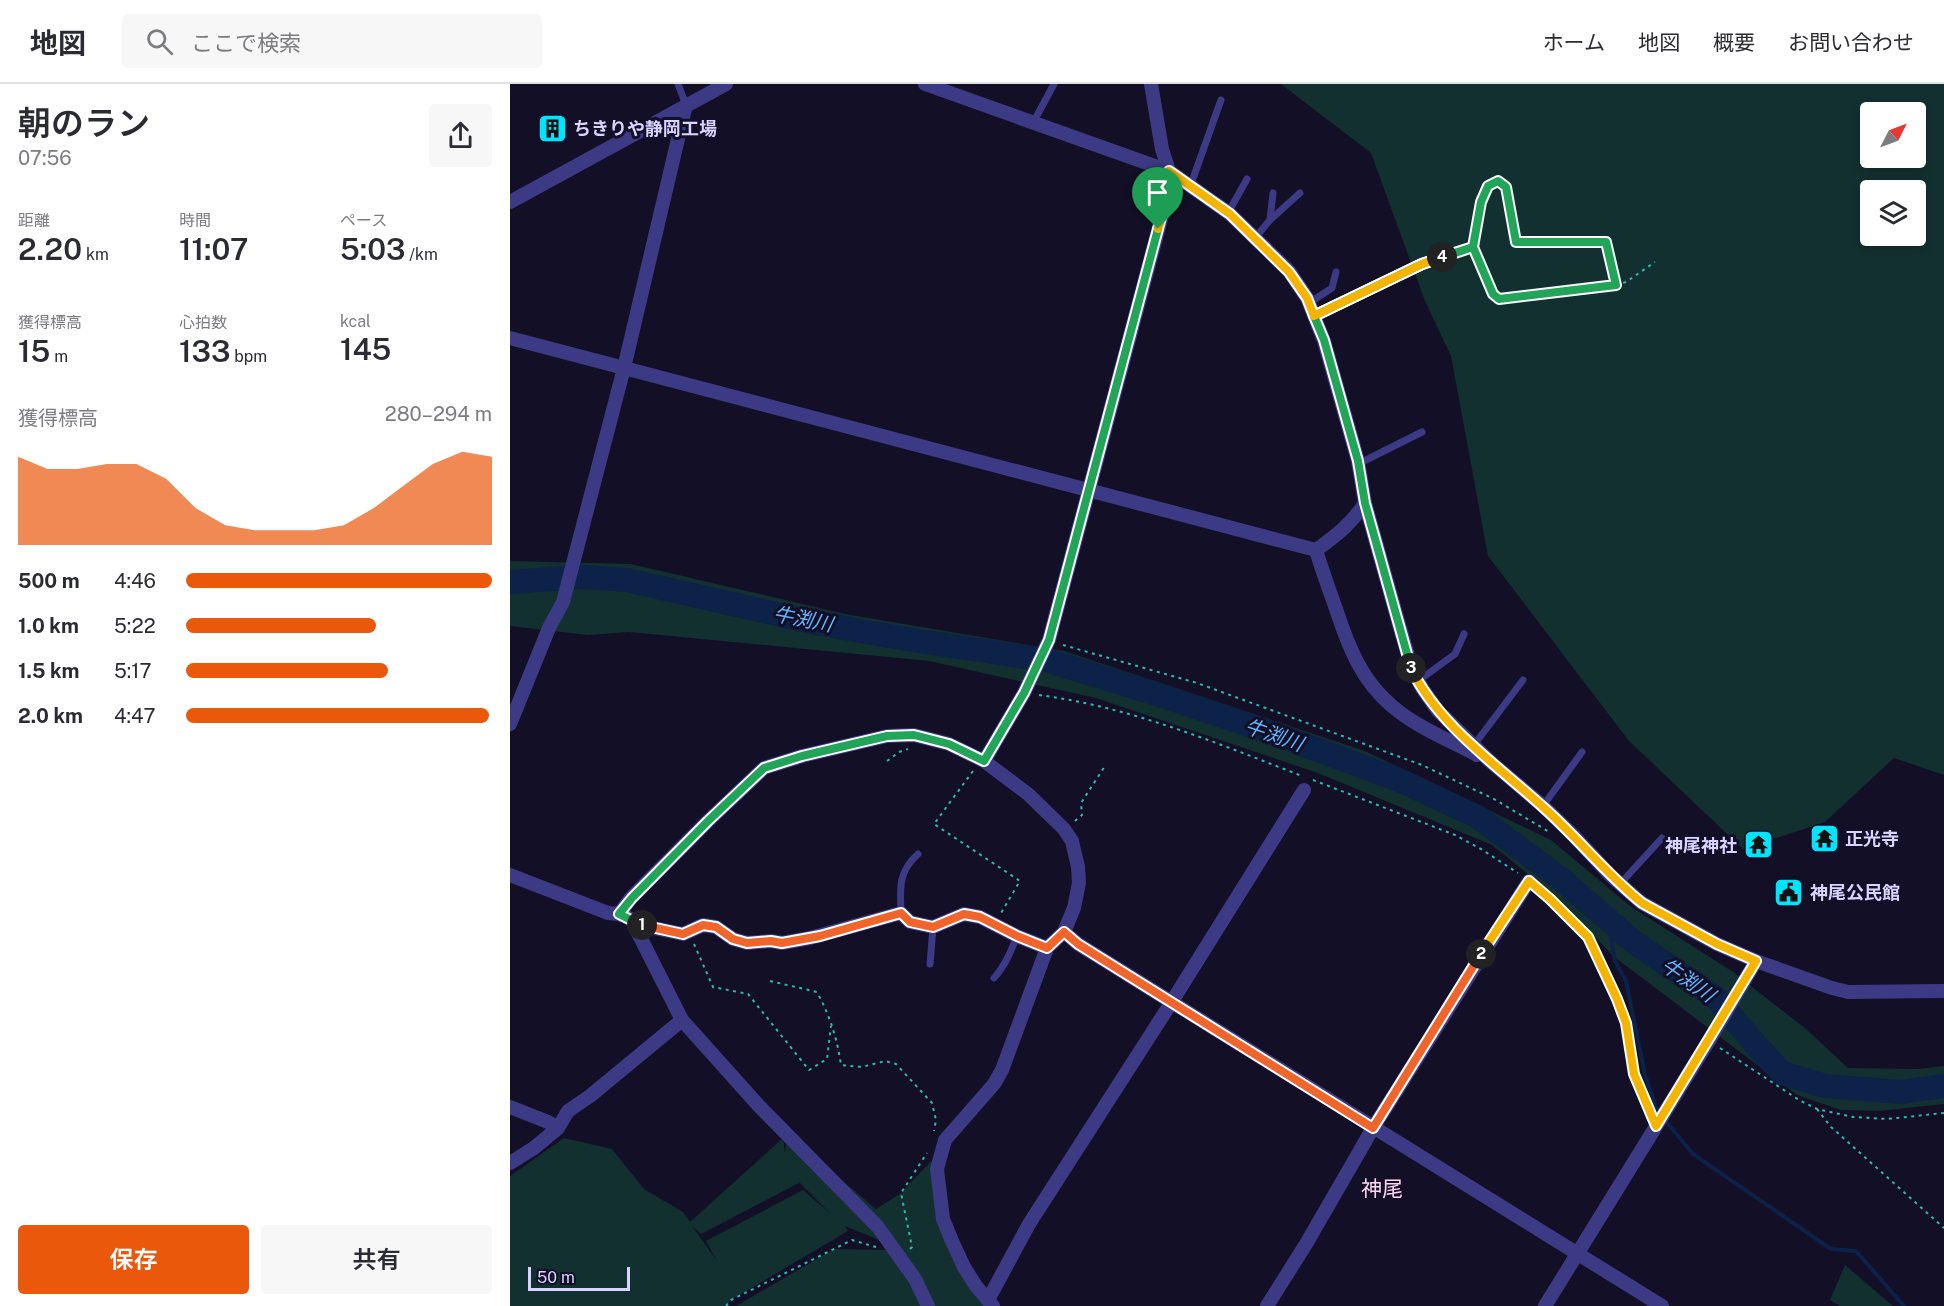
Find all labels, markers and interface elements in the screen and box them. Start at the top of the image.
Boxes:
search box [122,14,542,68]
icon: search [143,25,176,58]
text: 地図 [30,26,86,59]
text: ここで検索 [191,30,301,56]
text: ホーム [1543,30,1605,55]
text: 地図 [1638,30,1680,55]
text: 概要 [1713,30,1755,55]
text: お問い合わせ [1788,30,1914,55]
north arrow [1860,102,1926,168]
map controls [1860,102,1926,246]
text: 朝のラン [18,104,150,142]
button: share [429,104,492,167]
building icon: ちきりや静岡工場 [536,112,568,144]
place label: ちきりや静岡工場 [573,118,717,139]
text: 07:56 [18,146,72,170]
pin [1132,167,1183,229]
icon: arrive [1141,176,1174,209]
button: layers [1860,180,1926,246]
text: 距離 [18,211,50,230]
text: 時間 [179,211,211,230]
text: ペース [340,211,387,230]
text: 2.20 [18,231,82,267]
text: 11:07 [179,231,248,267]
text: 5:03 [340,231,405,267]
pin: 4 [1427,242,1457,272]
text: km [82,245,109,264]
text: /km [405,245,438,264]
text: 4 [1437,247,1447,266]
text: kcal [340,312,371,331]
text: 獲得標高 [18,313,82,332]
text: 心拍数 [179,313,227,332]
text: 145 [340,331,391,367]
text: 15 [18,333,50,369]
text: 133 [179,333,230,369]
text: m [50,347,68,366]
text: bpm [230,347,267,366]
text: 280–294 m [385,402,492,426]
text: 獲得標高 [18,406,98,430]
text: 500 m [18,569,80,593]
text: 4:46 [114,569,156,593]
water label: 牛渕川 [771,601,837,637]
text: 1.0 km [18,614,79,638]
text: 5:22 [114,614,156,638]
pin: 3 [1396,653,1426,683]
text: 3 [1406,658,1416,677]
text: 1.5 km [18,659,79,683]
text: 5:17 [114,659,151,683]
text: 2.0 km [18,704,83,728]
text: 4:47 [114,704,156,728]
water label: 牛渕川 [1242,714,1308,757]
temple icon: 正光寺 [1808,822,1840,854]
place label: 正光寺 [1845,828,1899,849]
temple icon: 神尾神社 [1742,829,1774,861]
place label: 神尾神社 [1665,835,1737,856]
public building icon: 神尾公民館 [1773,876,1805,908]
place label: 神尾公民館 [1810,882,1900,903]
pin: 1 [627,910,657,940]
text: 1 [639,915,645,934]
pin: 2 [1466,939,1496,969]
text: 2 [1476,944,1486,963]
water label: 牛渕川 [1657,953,1721,1008]
district label: 神尾 [1361,1176,1403,1201]
button: 保存 [18,1225,249,1294]
button: 共有 [261,1225,492,1294]
scale bar [528,1264,630,1292]
text: 50 m [537,1268,575,1287]

